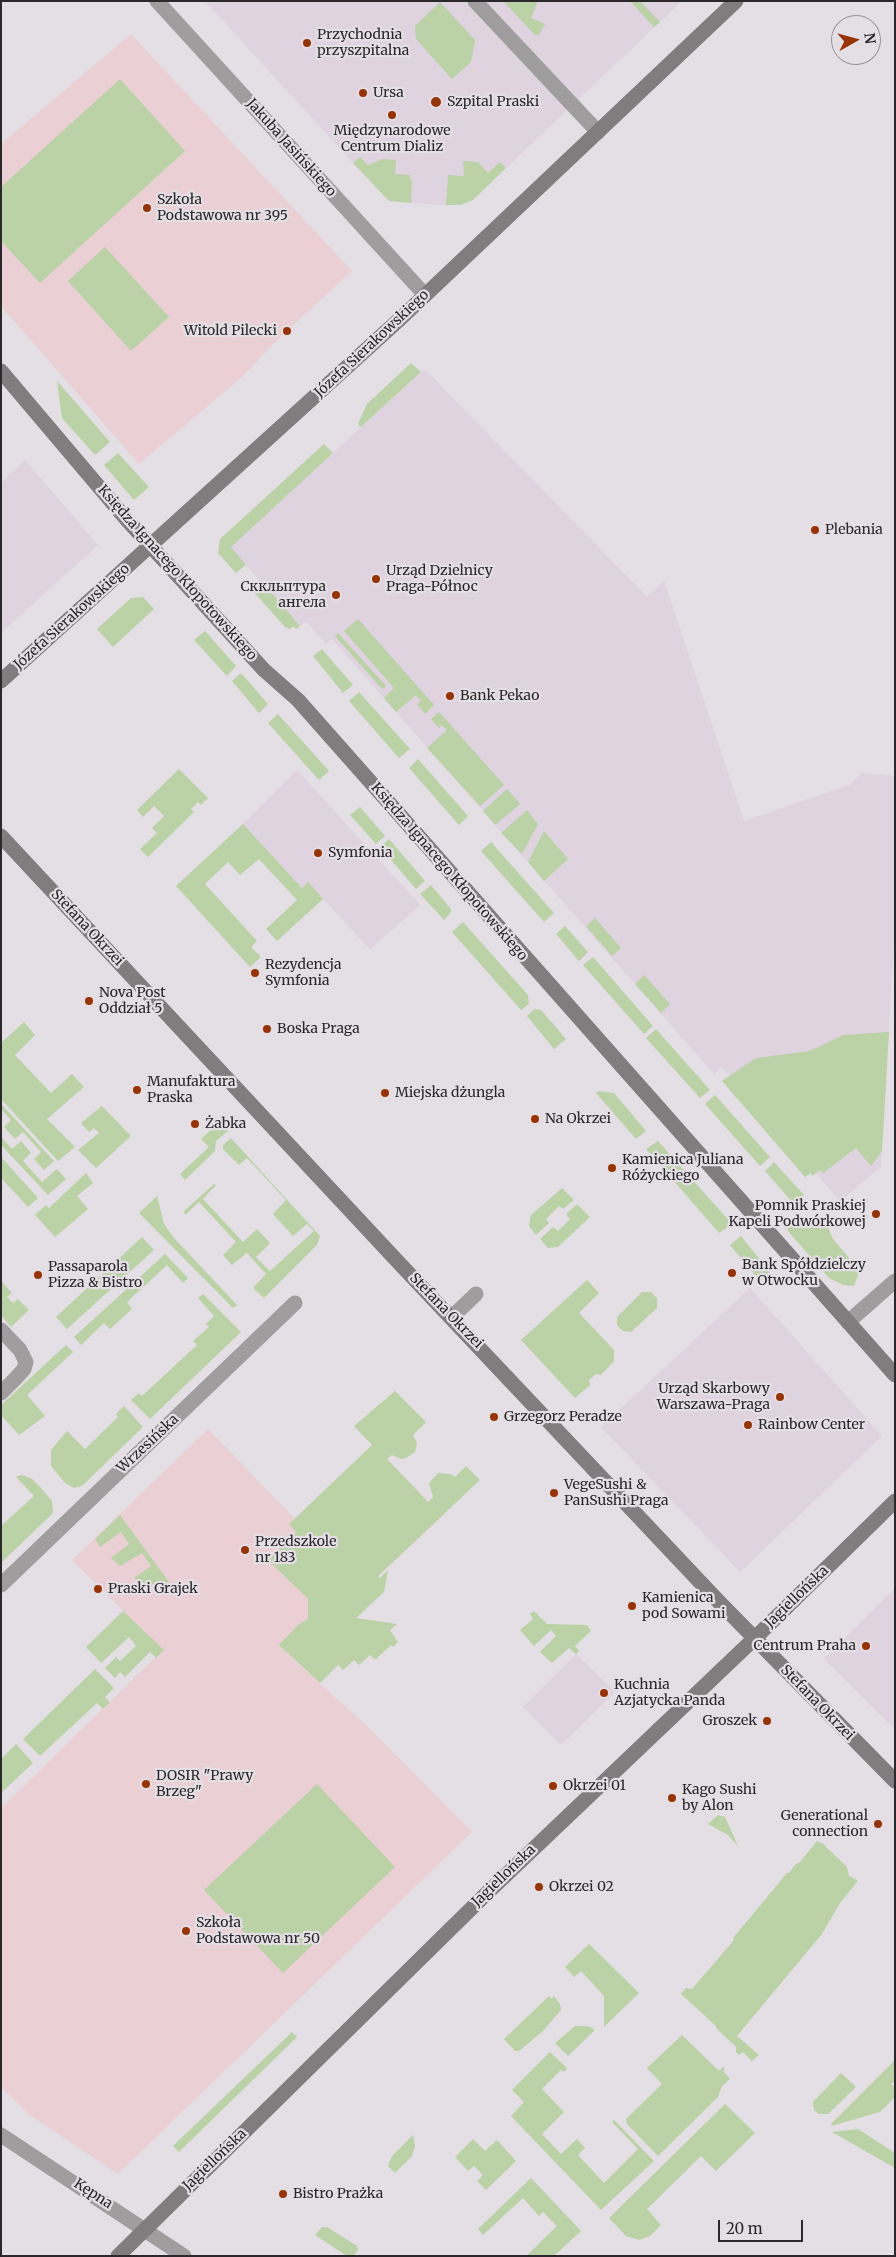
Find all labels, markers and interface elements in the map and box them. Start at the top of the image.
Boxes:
north arrow [831,15,881,65]
place label: Przychodnia przyszpitalna [317,27,409,59]
text: N [860,32,880,45]
marker: Przychodnia przyszpitalna [301,37,313,49]
place label: Ursa [373,85,404,101]
marker: Ursa [357,87,369,99]
place label: Szpital Praski [447,94,539,110]
marker: Szpital Praski [429,95,443,109]
street label: Jakuba Jasińskiego [243,96,339,200]
marker: Międzynarodowe Centrum Dializ [386,109,398,121]
place label: Międzynarodowe Centrum Dializ [333,123,451,156]
place label: Szkoła Podstawowa nr 395 [157,192,288,224]
marker: Szkoła Podstawowa nr 395 [141,202,153,214]
street label: Józefa Sierakowskiego [311,287,433,401]
place label: Witold Pilecki [184,323,277,339]
marker: Witold Pilecki [281,325,293,337]
street label: Księdza Ignacego Kłopotowskiego [94,482,260,664]
place label: Plebania [825,522,883,538]
marker: Plebania [809,524,821,536]
street label: Józefa Sierakowskiego [11,561,133,673]
place label: Urząd Dzielnicy Praga-Północ [386,563,493,596]
marker: Urząd Dzielnicy Praga-Północ [370,573,382,585]
place label: Сккльптура ангела [240,579,326,612]
marker: Сккльптура ангела [330,589,342,601]
place label: Bank Pekao [460,688,539,704]
marker: Bank Pekao [444,690,456,702]
street label: Księdza Ignacego Kłopotowskiego [367,780,531,964]
place label: Symfonia [328,845,393,861]
marker: Symfonia [312,847,324,859]
street label: Stefana Okrzei [47,886,127,970]
place label: Rezydencja Symfonia [265,957,341,990]
marker: Rezydencja Symfonia [249,967,261,979]
place label: Nova Post Oddział 5 [99,985,166,1018]
marker: Nova Post Oddział 5 [83,995,95,1007]
place label: Boska Praga [277,1021,360,1037]
marker: Boska Praga [261,1023,273,1035]
place label: Manufaktura Praska [147,1074,236,1106]
marker: Manufaktura Praska [131,1084,143,1096]
place label: Miejska dżungla [395,1085,505,1101]
marker: Miejska dżungla [379,1087,391,1099]
place label: Na Okrzei [545,1111,611,1127]
marker: Na Okrzei [529,1113,541,1125]
place label: Żabka [205,1116,246,1132]
marker: Żabka [189,1118,201,1130]
place label: Kamienica Juliana Różyckiego [622,1152,743,1184]
marker: Kamienica Juliana Różyckiego [606,1162,618,1174]
place label: Pomnik Praskiej Kapeli Podwórkowej [728,1198,866,1230]
marker: Pomnik Praskiej Kapeli Podwórkowej [870,1208,882,1220]
place label: Bank Spółdzielczy w Otwocku [742,1257,866,1290]
place label: Passaparola Pizza & Bistro [48,1259,142,1292]
marker: Bank Spółdzielczy w Otwocku [726,1267,738,1279]
marker: Passaparola Pizza & Bistro [32,1269,44,1281]
street label: Stefana Okrzei [406,1270,486,1352]
place label: Urząd Skarbowy Warszawa-Praga [657,1381,770,1414]
marker: Urząd Skarbowy Warszawa-Praga [774,1391,786,1403]
place label: Grzegorz Peradze [504,1409,622,1425]
street label: Wrzesińska [114,1411,182,1477]
marker: Grzegorz Peradze [488,1411,500,1423]
place label: Rainbow Center [758,1417,865,1433]
marker: Rainbow Center [742,1419,754,1431]
place label: VegeSushi & PanSushi Praga [564,1477,669,1510]
marker: VegeSushi & PanSushi Praga [548,1487,560,1499]
place label: Przedszkole nr 183 [255,1534,336,1566]
marker: Przedszkole nr 183 [239,1544,251,1556]
street label: Jagiellońska [762,1563,832,1631]
place label: Praski Grajek [108,1581,198,1597]
marker: Praski Grajek [92,1583,104,1595]
place label: Kamienica pod Sowami [642,1590,726,1622]
marker: Kamienica pod Sowami [626,1600,638,1612]
place label: Centrum Praha [754,1638,856,1654]
marker: Centrum Praha [860,1640,872,1652]
street label: Stefana Okrzei [777,1662,857,1744]
place label: Kuchnia Azjatycka Panda [614,1677,725,1710]
marker: Kuchnia Azjatycka Panda [598,1687,610,1699]
place label: Groszek [702,1713,757,1729]
marker: Groszek [761,1715,773,1727]
place label: DOSIR "Prawy Brzeg" [156,1768,253,1800]
marker: DOSIR "Prawy Brzeg" [140,1778,152,1790]
place label: Okrzei 01 [563,1778,626,1794]
marker: Okrzei 01 [547,1780,559,1792]
place label: Kago Sushi by Alon [682,1782,757,1814]
marker: Kago Sushi by Alon [666,1792,678,1804]
place label: Generational connection [781,1808,868,1840]
marker: Generational connection [872,1818,884,1830]
street label: Jagiellońska [469,1842,539,1910]
place label: Okrzei 02 [549,1879,614,1895]
marker: Okrzei 02 [533,1881,545,1893]
place label: Szkoła Podstawowa nr 50 [196,1915,320,1948]
marker: Szkoła Podstawowa nr 50 [180,1925,192,1937]
street label: Jagiellońska [180,2126,250,2194]
street label: Kępna [71,2175,115,2213]
place label: Bistro Prażka [293,2186,383,2202]
marker: Bistro Prażka [277,2188,289,2200]
scale bar [721,2210,806,2242]
text: 20 m [726,2219,763,2238]

